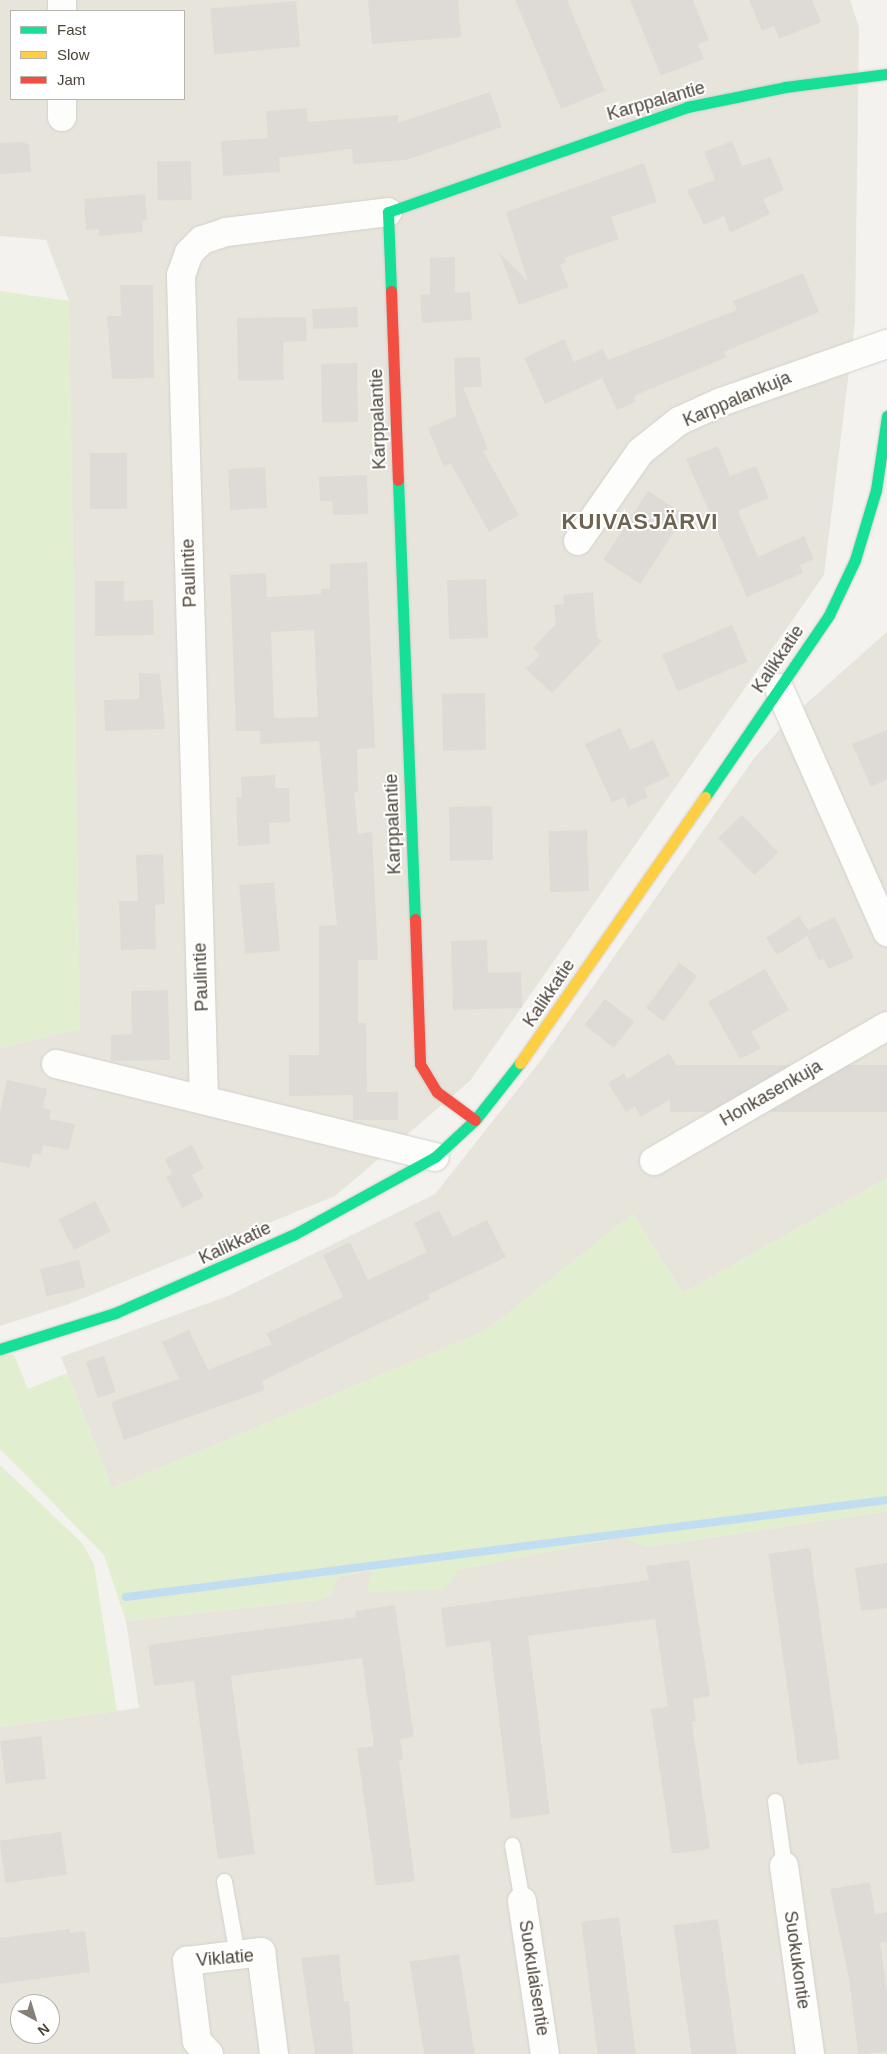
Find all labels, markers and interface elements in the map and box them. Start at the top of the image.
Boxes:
legend [10,10,185,100]
text: Fast [57,21,86,38]
text: Slow [57,46,90,63]
text: Jam [57,71,85,88]
street label: Karppalantie [604,77,708,125]
street label: Karppalankuja [680,367,794,431]
street label: Karppalantie [365,368,391,470]
district label: KUIVASJÄRVI [560,509,720,535]
street label: Paulintie [177,538,201,608]
street label: Kalikkatie [748,621,808,697]
street label: Karppalantie [380,773,406,875]
street label: Paulintie [189,942,213,1012]
street label: Kalikkatie [519,955,579,1031]
street label: Honkasenkuja [716,1055,826,1131]
street label: Kalikkatie [196,1217,274,1269]
street label: Suokukontie [779,1909,815,2011]
street label: Suokulaisentie [514,1918,554,2038]
street label: Viklatie [195,1945,255,1971]
north arrow [10,1994,60,2044]
text: N [35,2020,53,2039]

